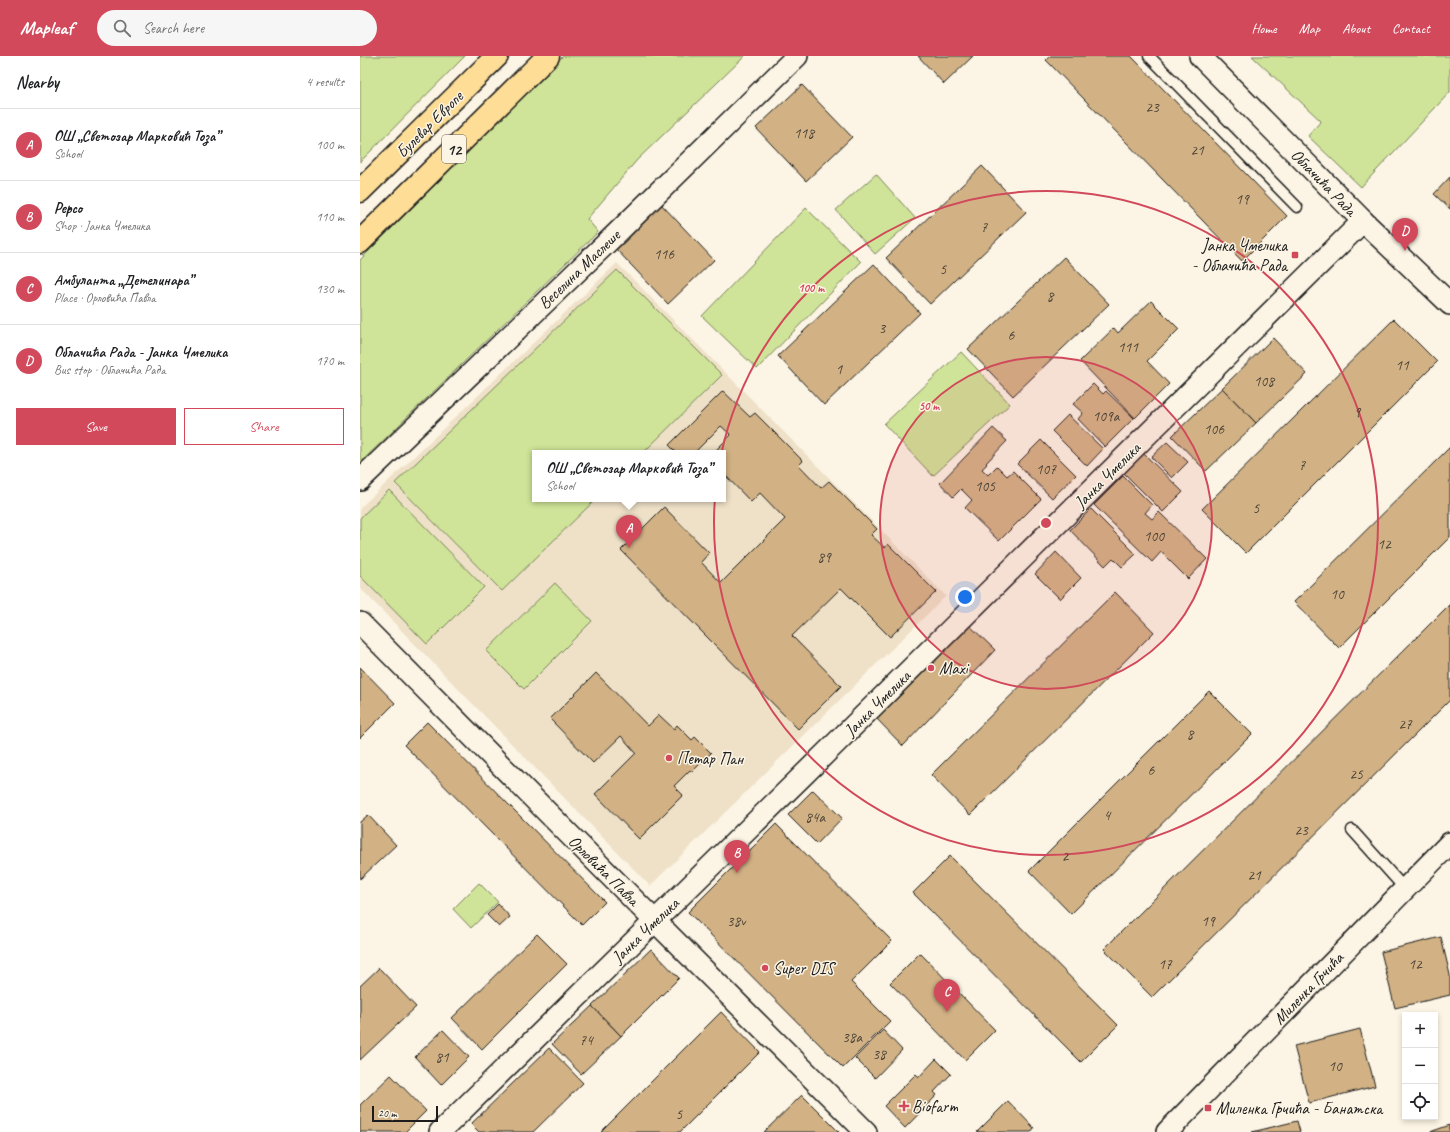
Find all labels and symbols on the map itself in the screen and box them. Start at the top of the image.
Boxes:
street label: Булевар Европе [391,85,468,162]
house number: 23 [1145,98,1160,117]
house number: 118 [794,124,815,143]
road number: 12 [442,135,466,163]
house number: 21 [1190,141,1205,160]
street label: Облачића Рада [1286,144,1362,222]
house number: 19 [1235,190,1250,209]
house number: 7 [981,218,989,237]
pin: D [1392,218,1418,251]
street label: Веселина Маслеше [534,224,626,314]
place label: Јанка Чмелика - Облачића Рада [1192,235,1289,276]
house number: 116 [654,245,675,264]
marker: Јанка Чмелика - Облачића Рада [1290,250,1300,260]
house number: 5 [940,260,948,279]
text: 100 m [798,280,825,296]
house number: 8 [1047,287,1055,306]
house number: 3 [879,319,887,338]
house number: 6 [1008,326,1016,345]
house number: 111 [1118,338,1139,357]
house number: 11 [1395,356,1410,375]
house number: 1 [836,360,844,379]
house number: 108 [1254,372,1275,391]
text: 50 m [919,398,940,414]
house number: 9 [1354,403,1362,422]
house number: 109a [1093,407,1121,426]
house number: 106 [1204,420,1225,439]
street label: Јанка Чмелика [1069,437,1146,514]
house number: 7 [1299,456,1307,475]
house number: 107 [1036,460,1057,479]
house number: 105 [975,477,996,496]
house number: 5 [1253,499,1261,518]
pin: A [616,515,642,548]
centre of rings [1039,516,1053,530]
house number: 100 [1144,527,1165,546]
house number: 12 [1377,535,1392,554]
house number: 89 [817,548,832,567]
house number: 10 [1330,585,1345,604]
your location [955,587,975,607]
place label: Maxi [939,658,969,679]
marker: Maxi [926,663,936,673]
street label: Јанка Чмелика [839,665,916,742]
house number: 27 [1398,715,1413,734]
house number: 8 [1187,725,1195,744]
place label: Петар Пан [677,748,745,769]
marker: Петар Пан [664,753,674,763]
house number: 6 [1148,761,1156,780]
house number: 25 [1349,765,1364,784]
house number: 4 [1104,806,1112,825]
house number: 84a [805,808,826,827]
house number: 23 [1294,821,1309,840]
street label: Орловића Павла [564,831,645,912]
pin: B [724,840,750,873]
house number: 2 [1062,847,1070,866]
house number: 21 [1247,866,1262,885]
street label: Јанка Чмелика [607,892,684,968]
house number: 38v [727,912,747,931]
house number: 19 [1201,912,1216,931]
street label: Миленка Грчића [1269,947,1349,1029]
house number: 17 [1158,955,1173,974]
house number: 12 [1408,955,1423,974]
place label: Super DIS [773,958,837,979]
marker: Super DIS [760,963,770,973]
pin: C [934,979,960,1012]
house number: 38a [842,1028,863,1047]
house number: 74 [579,1031,594,1050]
house number: 38 [872,1045,887,1064]
house number: 81 [435,1048,450,1067]
house number: 10 [1328,1057,1343,1076]
place label: Biofarm [912,1096,958,1117]
place label: Миленка Грчића - Банатска [1216,1098,1384,1119]
marker: Biofarm [899,1101,909,1111]
marker: Миленка Грчића - Банатска [1203,1103,1213,1113]
scale bar [372,1104,438,1123]
house number: 5 [676,1105,684,1124]

